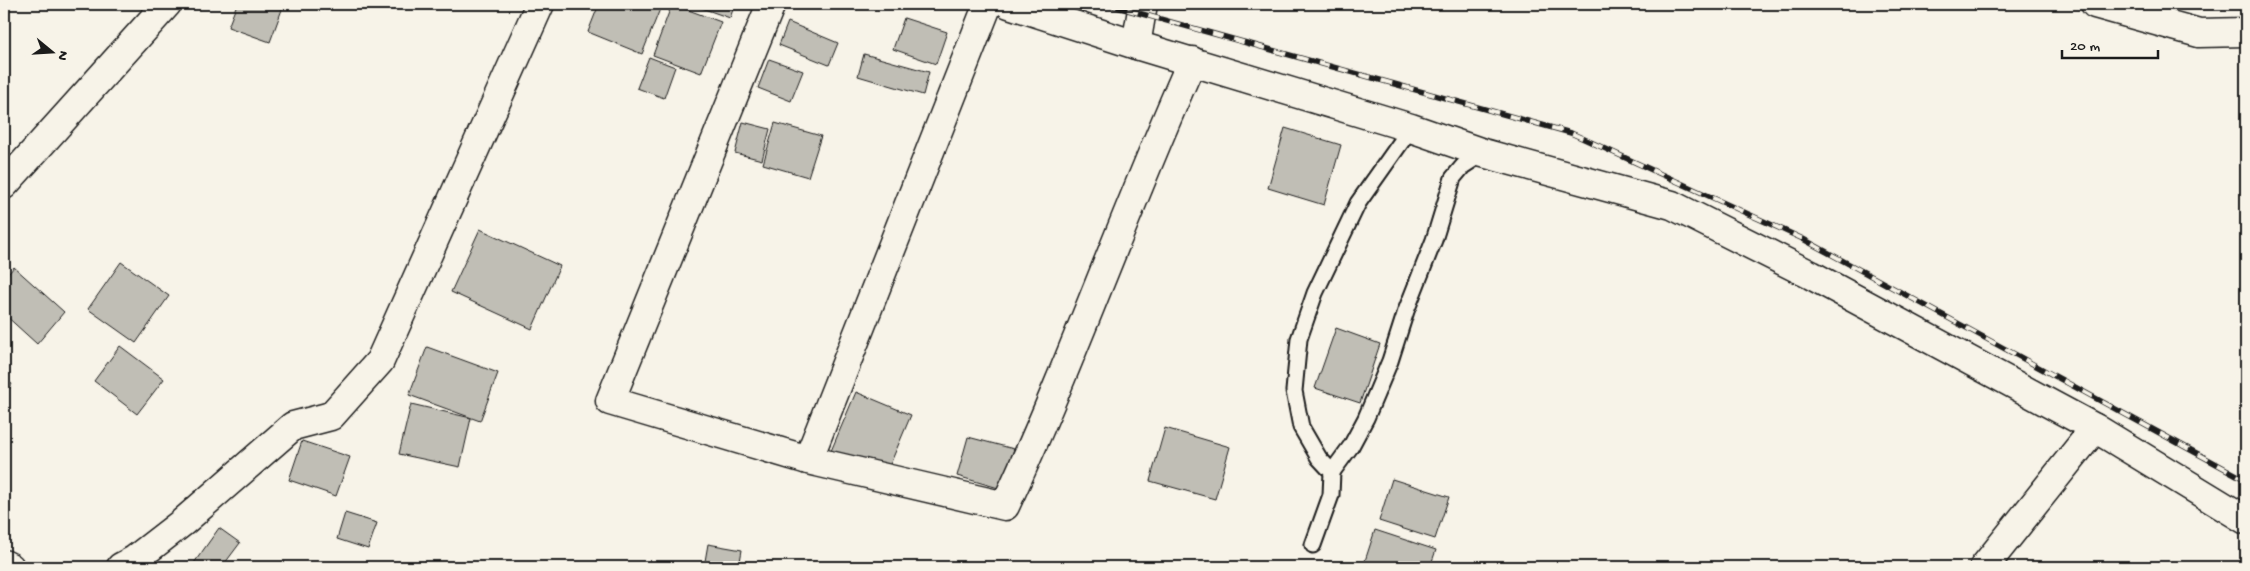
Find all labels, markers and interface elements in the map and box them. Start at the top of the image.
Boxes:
north arrow [28,28,78,78]
scale bar [2062,28,2159,60]
text: 20 m [2070,38,2100,56]
text: N [52,48,71,62]

